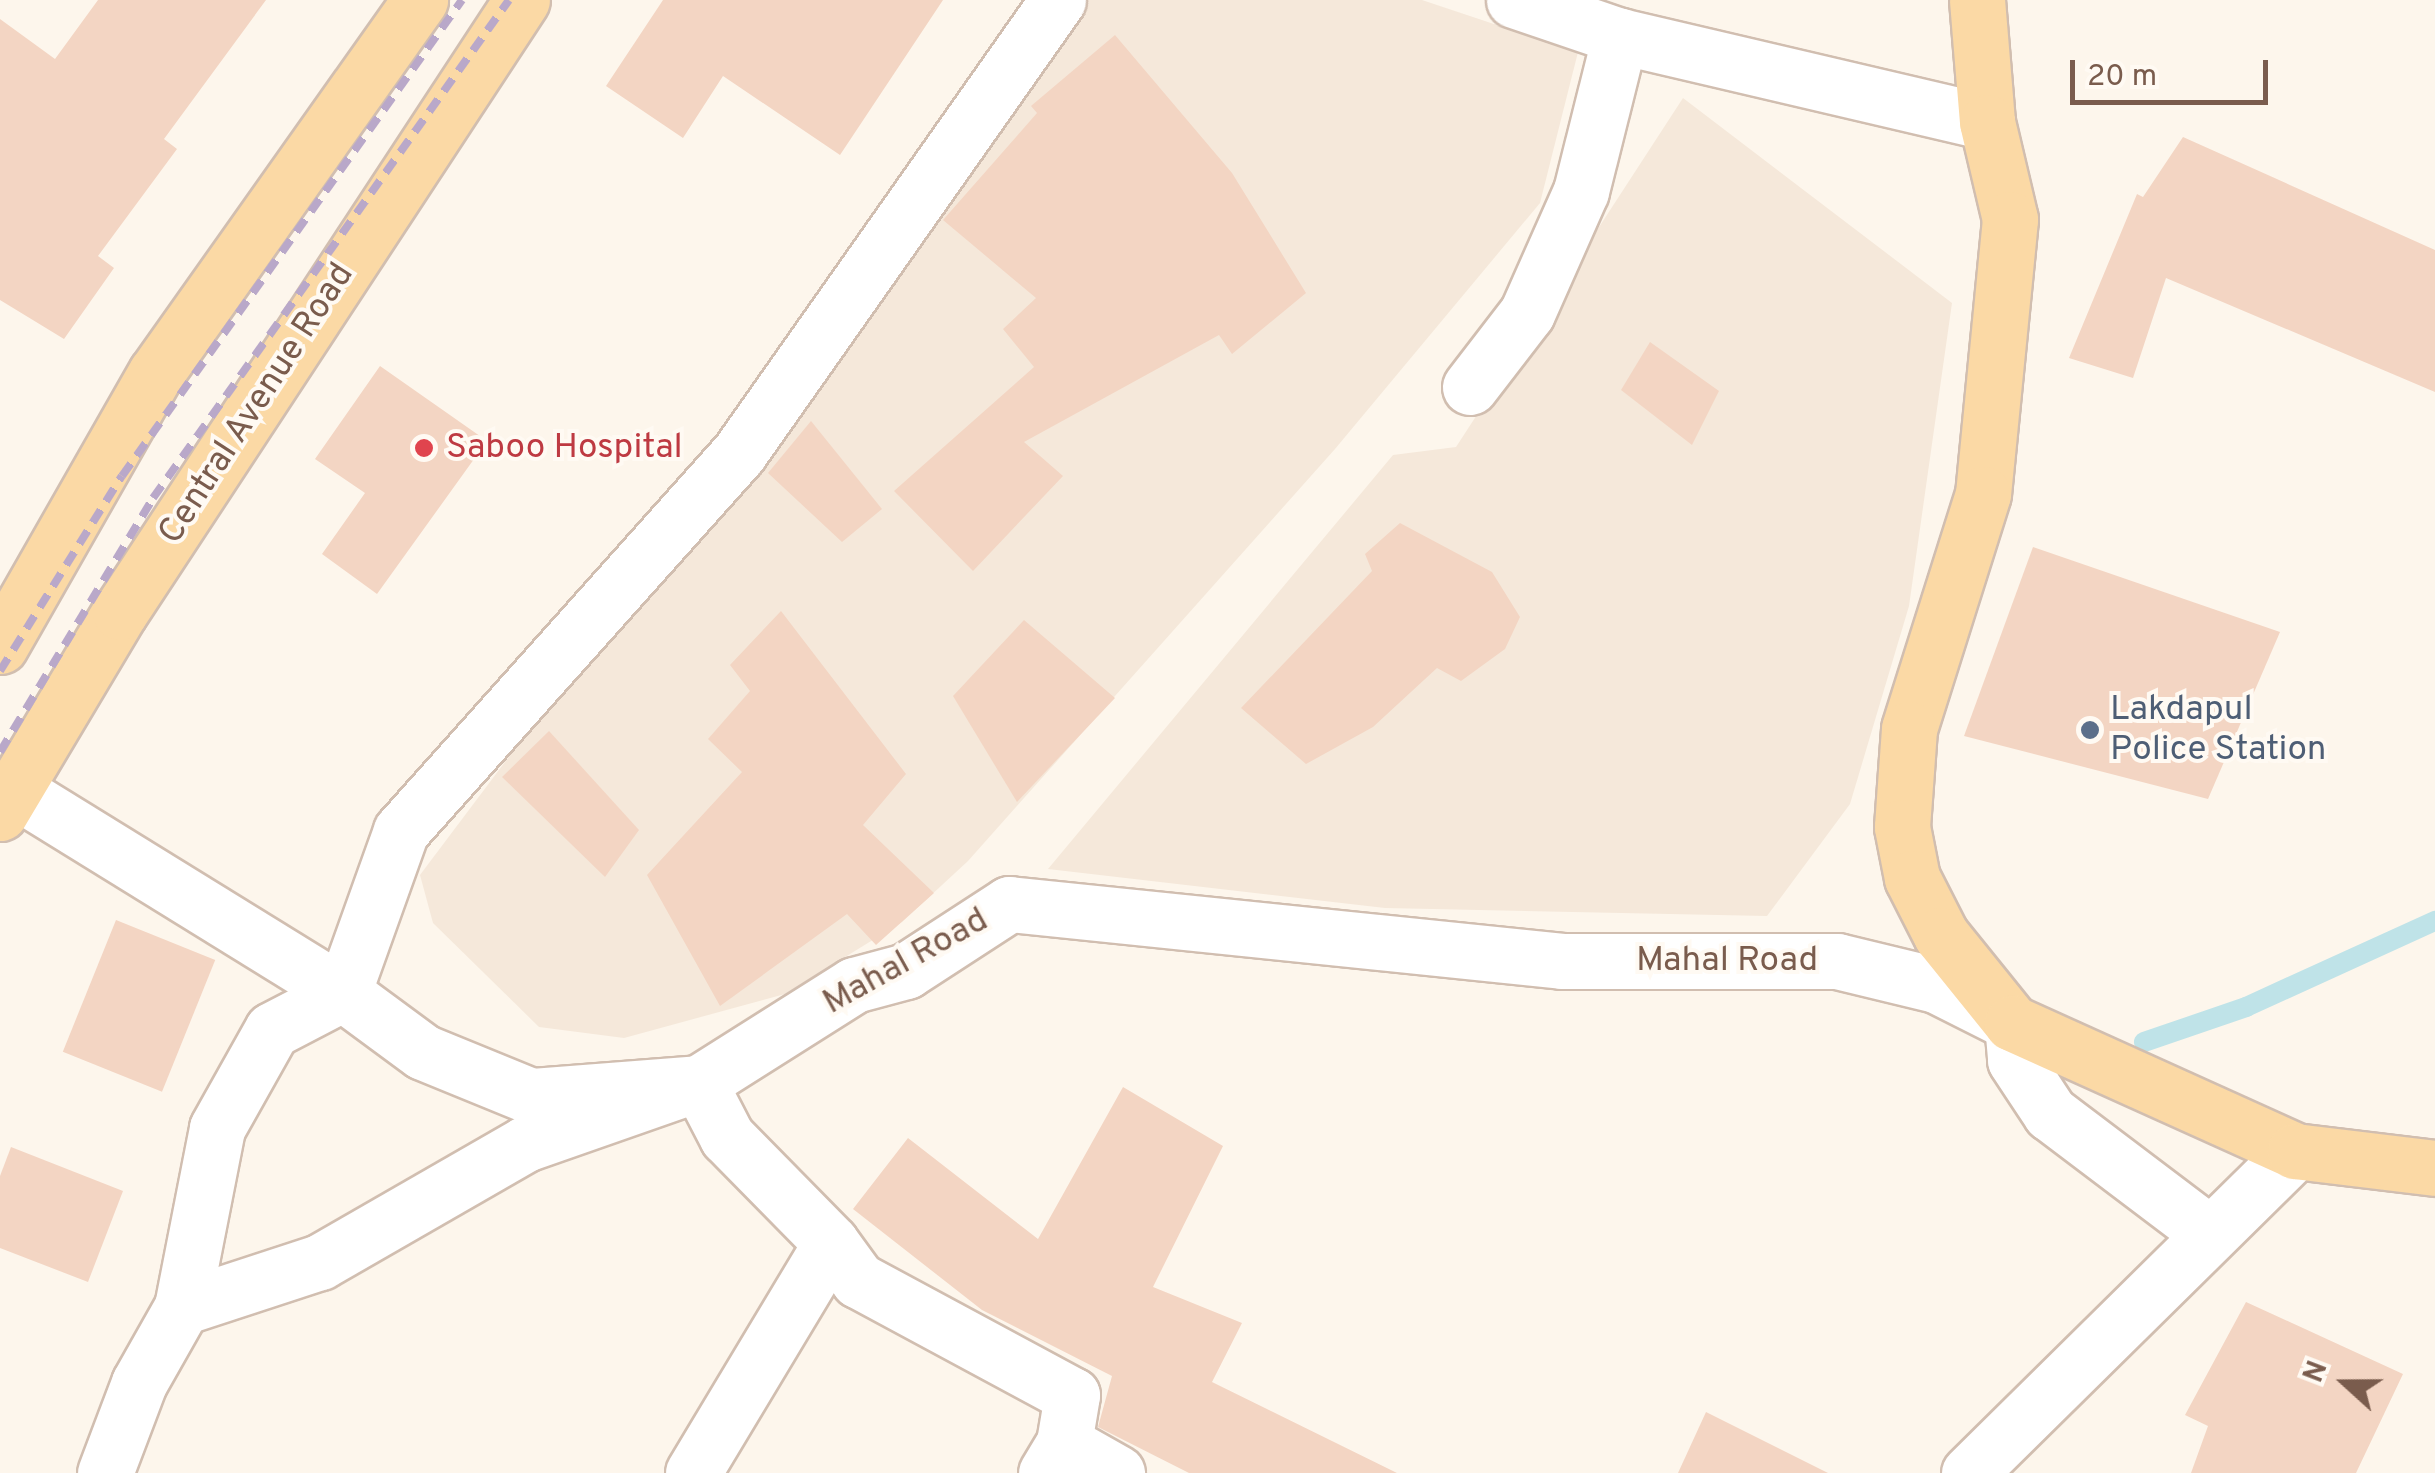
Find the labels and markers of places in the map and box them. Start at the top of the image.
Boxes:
place label: Saboo Hospital [446,427,683,469]
marker: Saboo Hospital [411,435,437,461]
place label: Lakdapul Police Station [2110,689,2326,771]
marker: Lakdapul Police Station [2079,719,2101,741]

